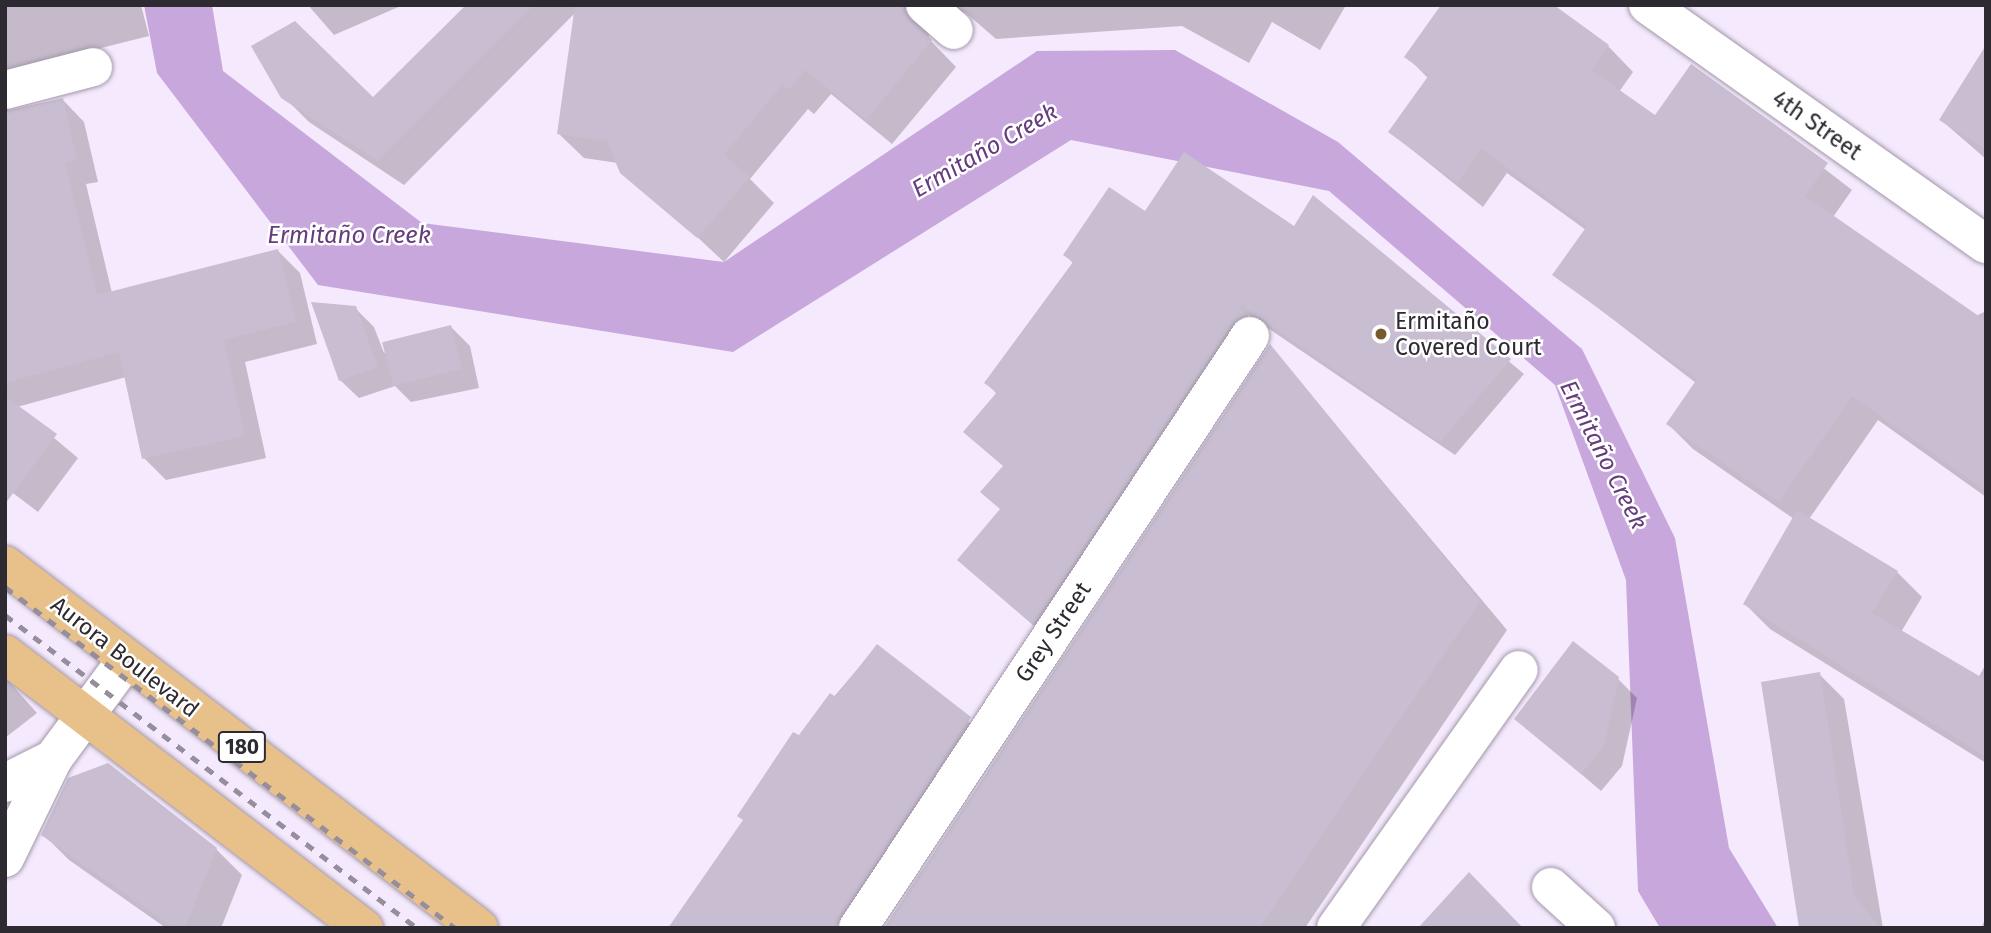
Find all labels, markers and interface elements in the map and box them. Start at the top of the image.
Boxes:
street label: 4th Street [1767,84,1867,166]
water label: Ermitaño Creek [907,98,1063,204]
water label: Ermitaño Creek [267,222,431,250]
place label: Ermitaño Covered Court [1395,307,1542,361]
marker: Ermitaño Covered Court [1373,326,1389,342]
water label: Ermitaño Creek [1553,376,1653,534]
street label: Grey Street [1009,577,1097,687]
street label: Aurora Boulevard [46,591,204,723]
road number: 180 [218,730,266,764]

